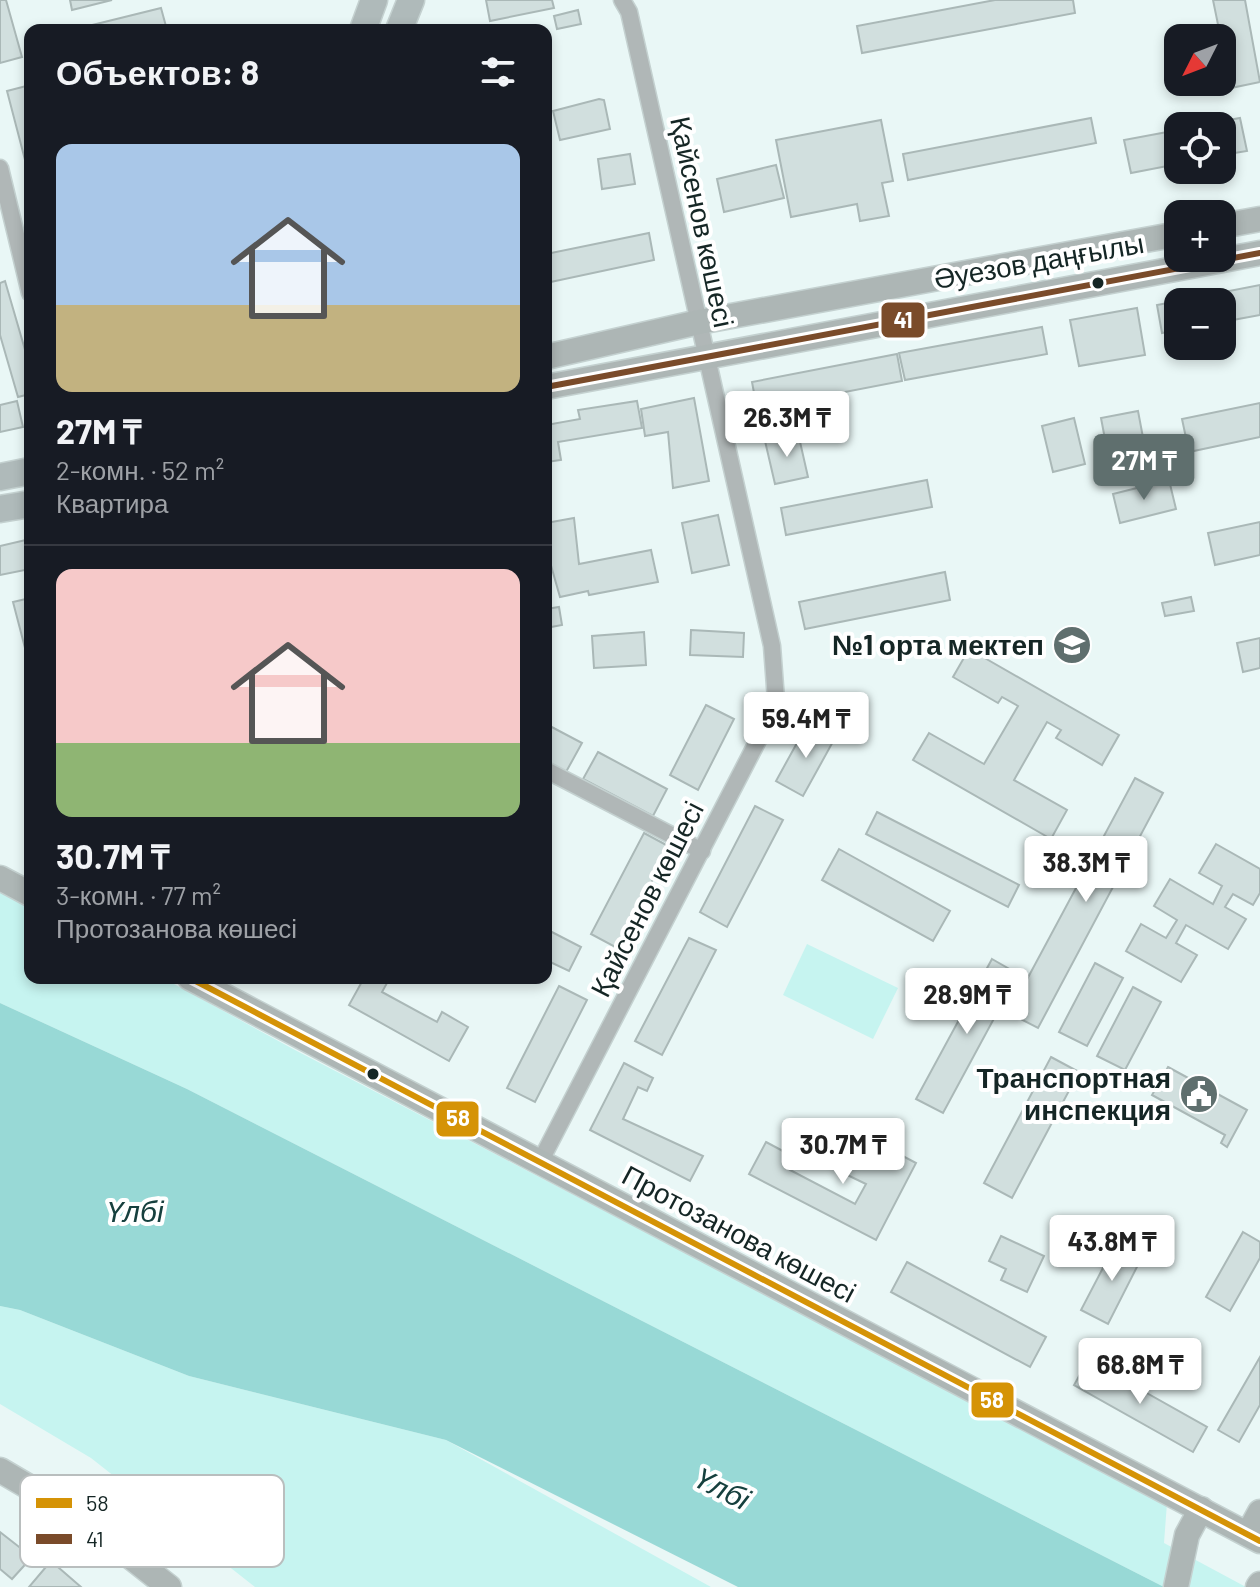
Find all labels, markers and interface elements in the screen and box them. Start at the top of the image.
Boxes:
north arrow [1164,24,1236,96]
map controls [1164,24,1236,360]
icon: filters [476,50,520,94]
text: Объектов: 8 [56,51,259,92]
button: locate [1164,112,1236,184]
street label: Қайсенов көшесі [664,113,742,330]
icon: home [216,196,360,340]
button: + [1164,200,1236,272]
street label: Әуезов даңғылы [931,225,1146,295]
unlabelled marker [1090,275,1106,291]
button: − [1164,288,1236,360]
line badge: 41 [880,301,926,339]
text: 41 [894,306,913,332]
pin: 26.3M ₸ [713,391,861,459]
text: 26.3M ₸ [743,401,831,432]
text: 27M ₸ [56,410,142,451]
pin: 27M ₸ [1088,434,1200,502]
text: 27M ₸ [1111,444,1177,475]
text: 2-комн. · 52 m² [56,454,224,485]
text: Квартира [56,487,168,518]
icon: home [216,621,360,765]
school or university icon: №1 орта мектеп [1051,624,1093,666]
place label: №1 орта мектеп [832,627,1044,661]
pin: 59.4M ₸ [732,692,880,760]
text: 59.4M ₸ [762,702,850,733]
street label: Қайсенов көшесі [582,795,710,1002]
text: 30.7M ₸ [56,835,169,876]
pin: 38.3M ₸ [1012,836,1160,904]
text: 38.3M ₸ [1042,846,1130,877]
text: 3-комн. · 77 m² [56,879,221,910]
text: Протозанова көшесі [56,912,297,943]
pin: 28.9M ₸ [893,968,1041,1036]
text: 28.9M ₸ [923,978,1011,1009]
place label: Транспортная инспекция [977,1060,1171,1126]
unlabelled marker [365,1066,381,1082]
public building icon: Транспортная инспекция [1178,1073,1220,1115]
line badge: 58 [435,1100,480,1138]
text: 58 [446,1104,470,1130]
pin: 30.7M ₸ [769,1118,917,1186]
text: 30.7M ₸ [800,1128,886,1159]
street label: Протозанова көшесі [617,1157,862,1309]
water label: Үлбі [106,1192,165,1228]
pin: 43.8M ₸ [1038,1215,1186,1283]
text: 43.8M ₸ [1068,1225,1156,1256]
pin: 68.8M ₸ [1066,1338,1214,1406]
text: 68.8M ₸ [1096,1348,1184,1379]
line badge: 58 [970,1381,1015,1419]
text: 58 [980,1386,1004,1412]
water label: Үлбі [689,1458,758,1517]
legend [20,1475,284,1567]
text: 58 [86,1489,109,1515]
text: 41 [86,1525,104,1551]

